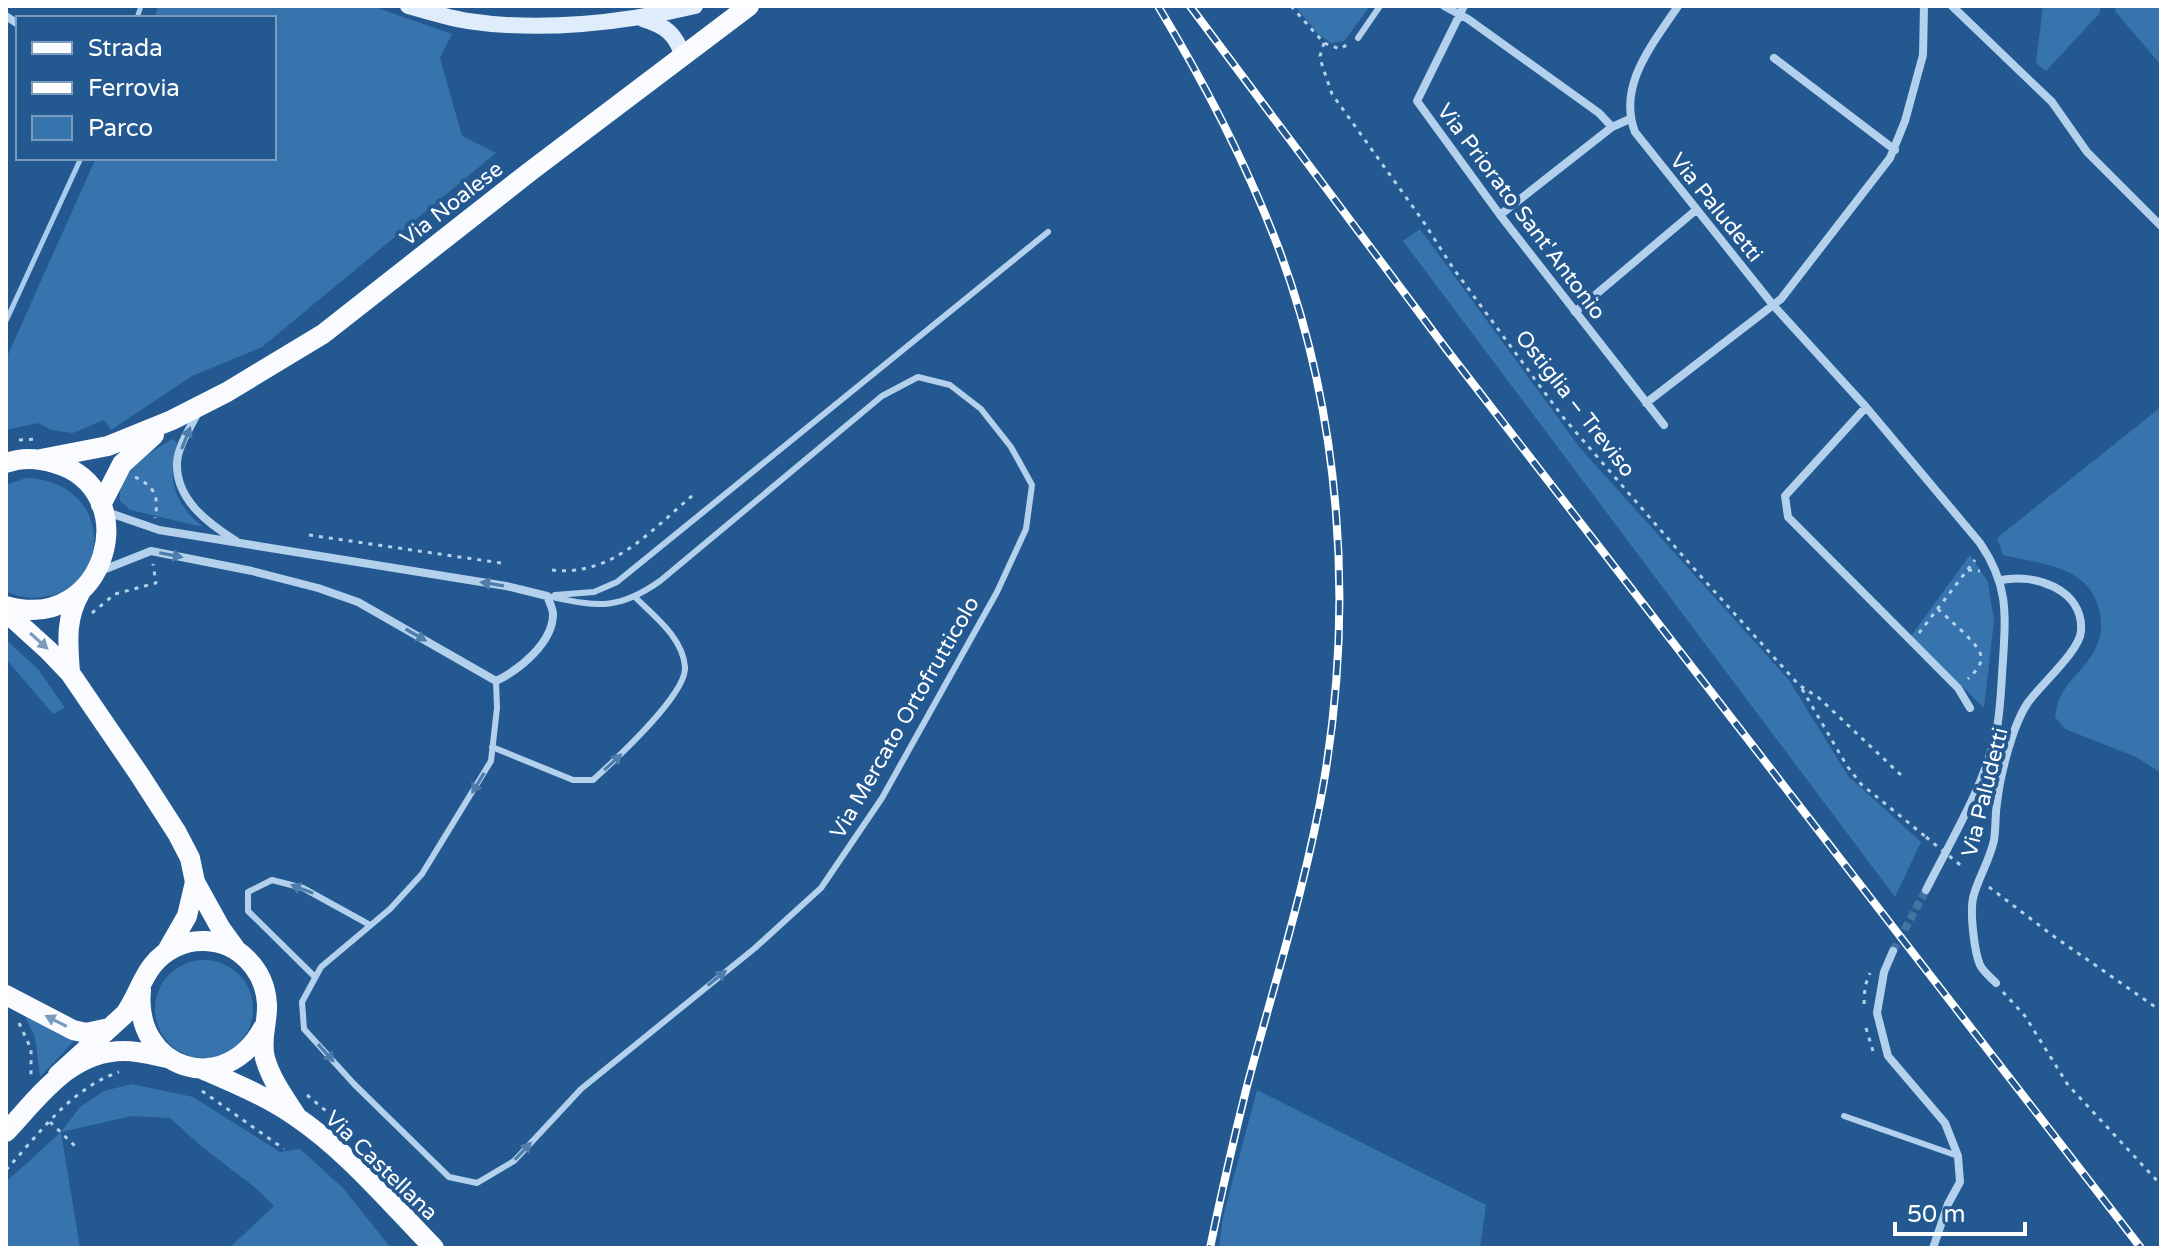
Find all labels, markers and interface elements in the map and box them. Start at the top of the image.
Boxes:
legend [16,16,276,160]
text: Strada [88,34,163,63]
text: Ferrovia [88,74,180,103]
street label: Via Priorato Sant'Antonio [1431,98,1611,325]
text: Parco [88,114,153,143]
street label: Via Paludetti [1664,148,1768,267]
street label: Via Noalese [395,156,508,252]
street label: Ostiglia – Treviso [1510,325,1641,482]
one-way arrow [180,426,193,450]
one-way arrow [158,549,183,562]
one-way arrow [479,577,504,590]
street label: Via Mercato Ortofrutticolo [825,592,985,843]
one-way arrow [404,628,427,642]
one-way arrow [29,632,48,650]
street label: Via Paludetti [1956,725,2014,860]
one-way arrow [603,753,622,771]
one-way arrow [471,772,485,794]
one-way arrow [290,882,314,895]
one-way arrow [707,971,727,987]
one-way arrow [45,1014,68,1028]
one-way arrow [316,1044,334,1063]
street label: Via Castellana [320,1105,443,1226]
one-way arrow [514,1142,532,1161]
scale bar [1895,1186,2025,1236]
text: 50 m [1907,1200,1965,1229]

